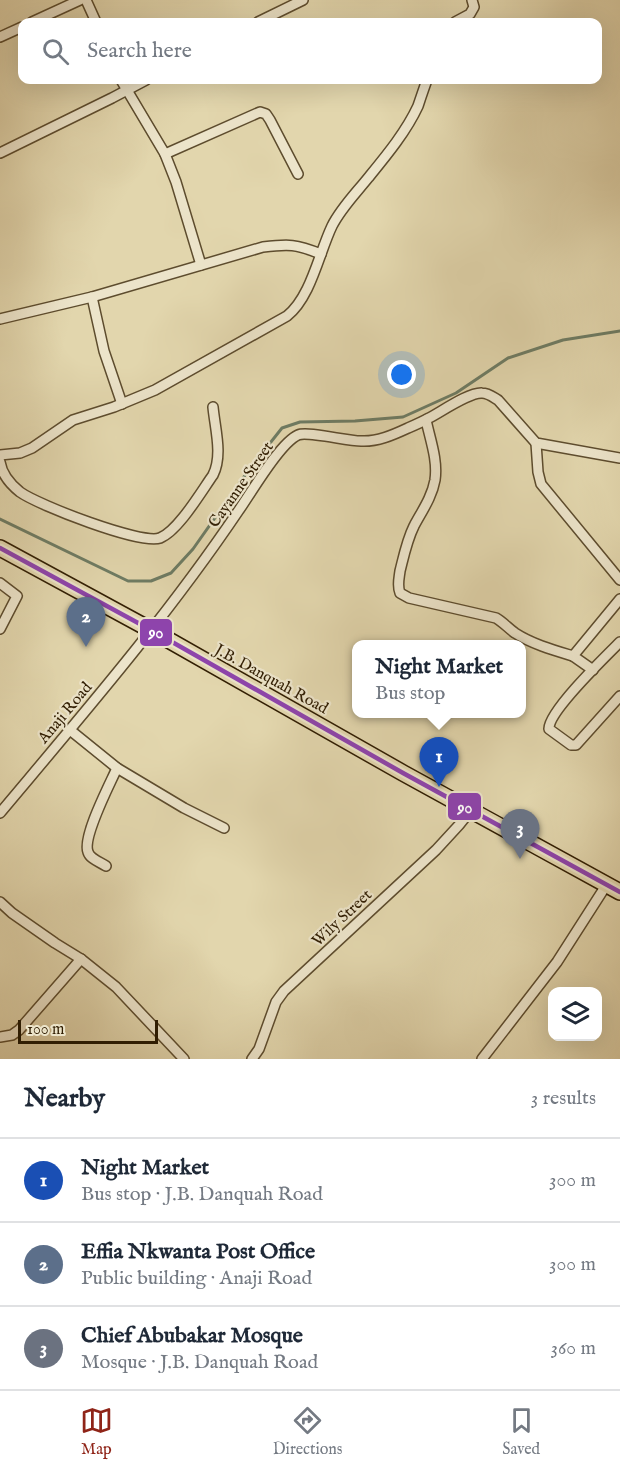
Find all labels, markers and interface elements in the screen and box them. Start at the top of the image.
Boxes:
search box [18,18,602,84]
icon: search [39,35,72,68]
text: Search here [87,37,192,65]
your location [387,360,416,389]
street label: Cayanne Street [205,438,279,532]
pin: 2 [66,598,106,647]
line badge: 90 [139,618,173,647]
text: 90 [148,624,164,644]
street label: J.B. Danquah Road [209,639,332,719]
popup [352,640,526,718]
text: Night Market [375,653,503,681]
street label: Anaji Road [33,678,97,749]
text: Bus stop [375,681,445,706]
pin: 1 [420,738,458,787]
line badge: 90 [447,792,482,821]
text: 90 [457,799,473,819]
pin: 3 [500,810,540,859]
street label: Wily Street [308,885,377,951]
map controls [548,987,602,1041]
button: layers [548,987,602,1041]
scale bar [18,1017,158,1044]
text: 100 m [27,1020,64,1040]
text: Nearby [24,1082,105,1115]
text: 3 results [531,1086,596,1111]
text: Night Market [81,1154,209,1182]
text: 1 [40,1168,47,1193]
text: 300 m [549,1168,596,1193]
text: Bus stop · J.B. Danquah Road [81,1182,323,1207]
text: Effia Nkwanta Post Office [81,1238,315,1266]
text: 2 [39,1252,48,1277]
text: 300 m [549,1252,596,1277]
text: Public building · Anaji Road [81,1266,312,1291]
text: Chief Abubakar Mosque [81,1322,303,1350]
text: 3 [40,1336,47,1361]
text: 360 m [550,1336,596,1361]
text: Mosque · J.B. Danquah Road [81,1350,318,1375]
tab: Map [80,1404,113,1460]
tab: Directions [273,1404,342,1460]
tab: Saved [502,1404,540,1460]

